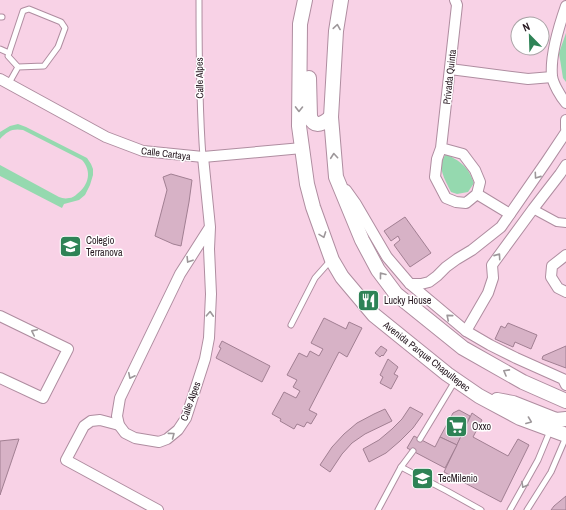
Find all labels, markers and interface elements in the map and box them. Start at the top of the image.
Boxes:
north arrow [510,16,550,56]
text: N [520,19,532,35]
one-way arrow [332,23,341,30]
street label: Privada Quinta [440,49,459,105]
street label: Calle Alpes [193,57,206,99]
one-way arrow [295,106,303,112]
street label: Calle Cartaya [140,144,192,163]
one-way arrow [330,153,339,159]
one-way arrow [534,172,542,179]
one-way arrow [318,232,327,239]
school or university icon: Colegio Terranova [57,233,83,259]
place label: Colegio Terranova [86,234,123,259]
one-way arrow [493,254,500,261]
one-way arrow [186,256,194,263]
one-way arrow [380,273,387,280]
restaurant icon: Lucky House [355,287,381,313]
place label: Lucky House [384,294,432,307]
one-way arrow [206,311,214,317]
one-way arrow [446,314,453,321]
street label: Avenida Parque Chapultepec [380,318,473,394]
one-way arrow [31,329,38,337]
one-way arrow [502,369,510,376]
one-way arrow [128,372,136,379]
street label: Calle Alpes [177,380,204,423]
supermarket icon: Oxxo [443,413,469,439]
one-way arrow [525,417,532,425]
place label: Oxxo [472,420,492,433]
one-way arrow [167,433,174,440]
school or university icon: TecMilenio [410,465,436,491]
place label: TecMilenio [438,472,478,485]
one-way arrow [521,481,528,488]

